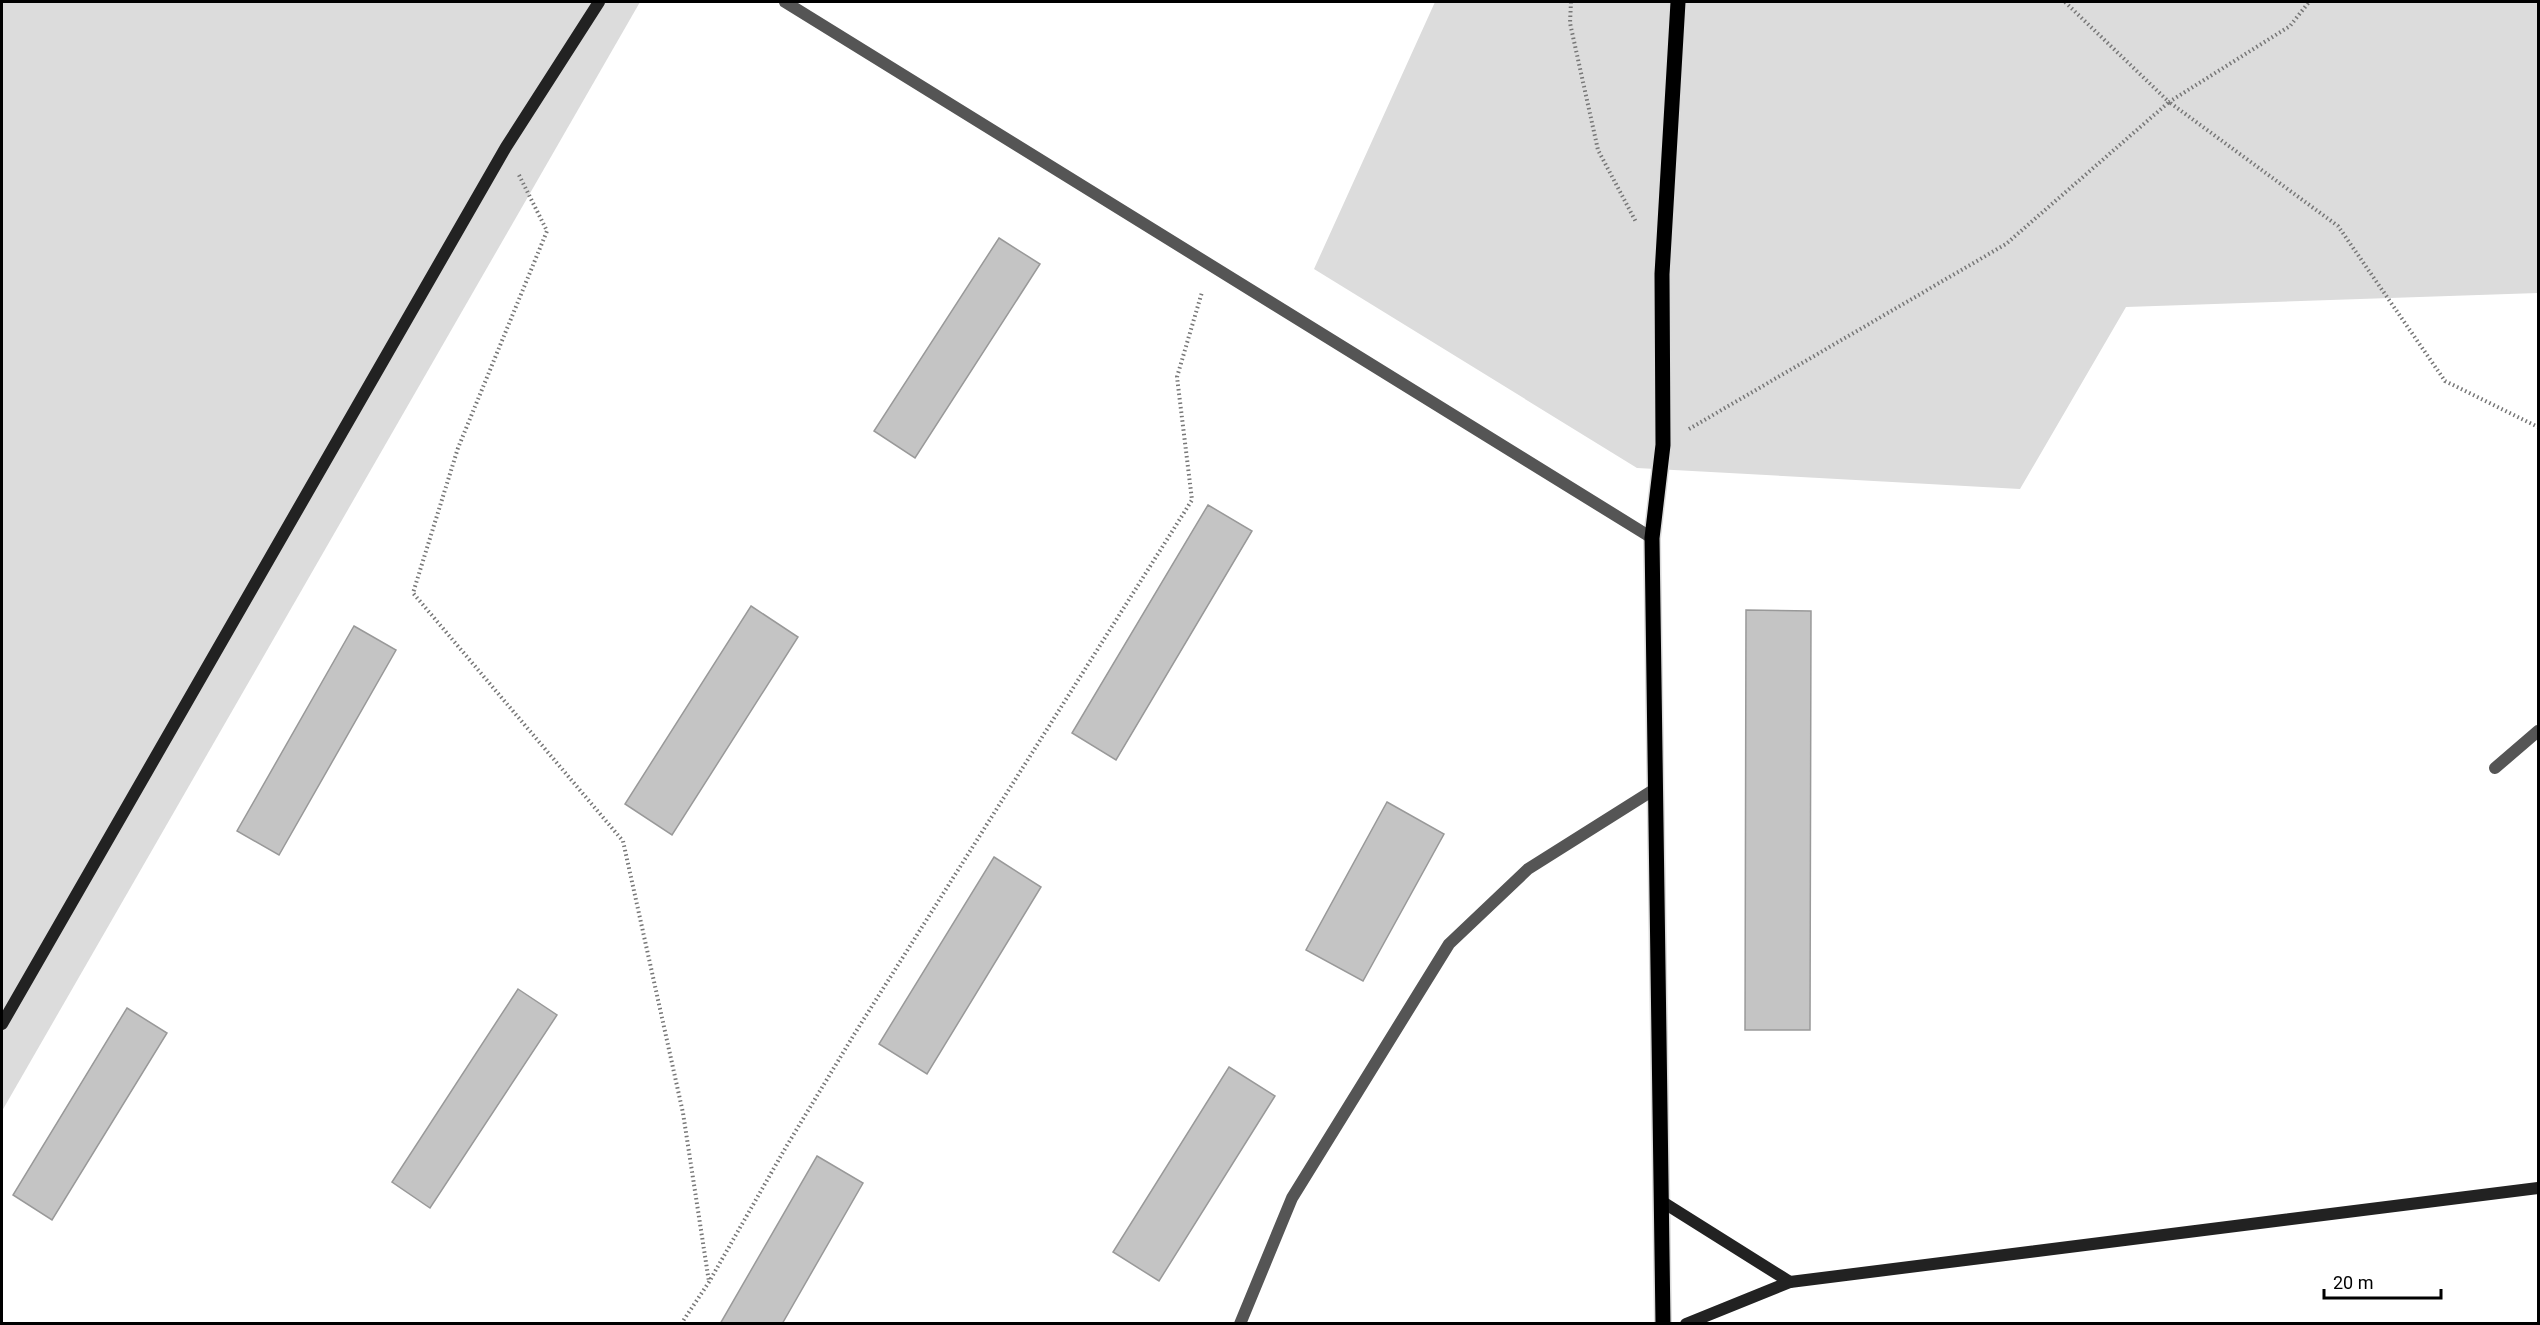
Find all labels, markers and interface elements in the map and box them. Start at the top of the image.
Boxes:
scale bar [2324,1262,2441,1300]
text: 20 m [2333,1272,2373,1293]

